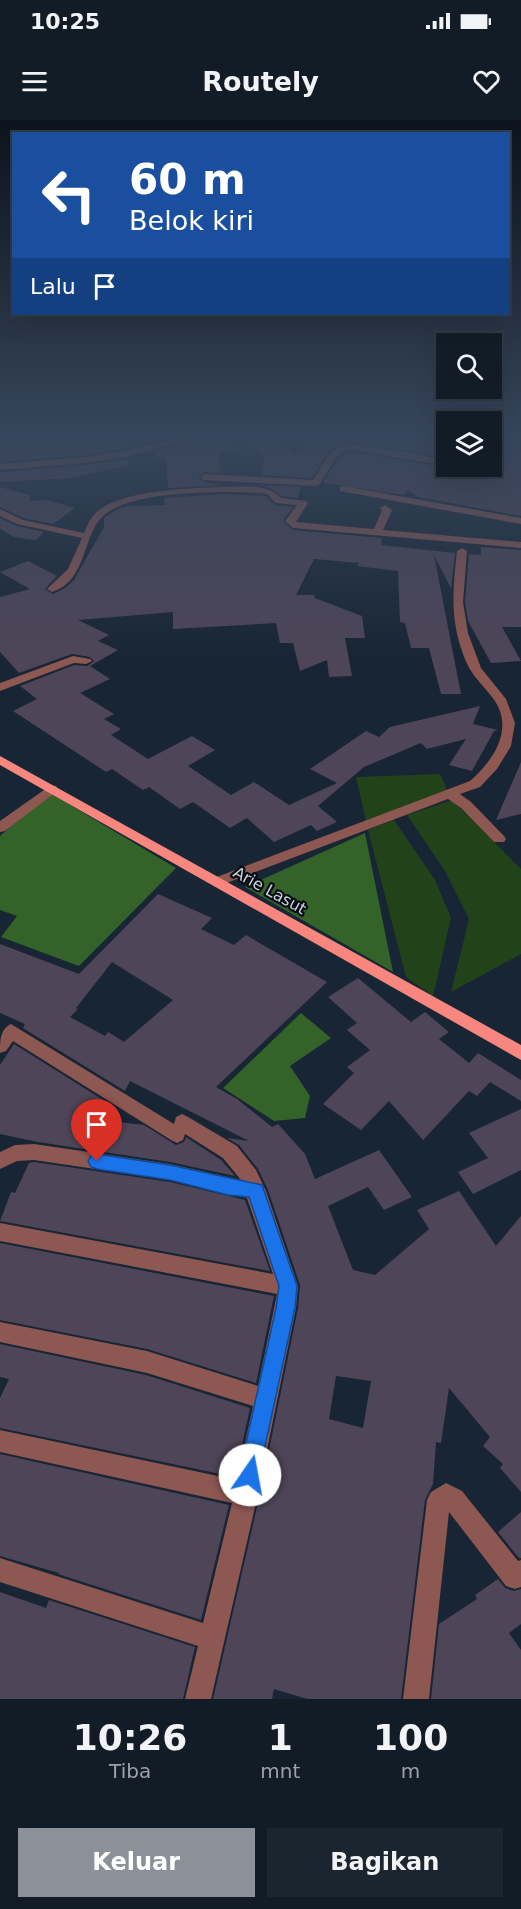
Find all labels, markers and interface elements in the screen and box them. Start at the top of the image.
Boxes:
text: 10:25 [30,9,100,34]
icon: menu [18,65,51,98]
icon: heart [470,65,503,98]
text: Routely [202,66,319,97]
text: 60 m [129,155,246,204]
icon: left [30,156,108,234]
text: Belok kiri [129,205,254,236]
icon: arrive [88,270,121,303]
text: Lalu [30,274,76,299]
map controls [436,333,502,477]
button: search [436,333,502,399]
button: layers [436,411,502,477]
street label: Arie Lasut [230,863,310,918]
pin [71,1099,122,1161]
icon: arrive [80,1108,113,1141]
position arrow [218,1443,282,1507]
text: 10:26 [73,1717,187,1758]
text: 1 [268,1717,293,1758]
text: 100 [373,1717,448,1758]
text: Tiba [109,1759,151,1783]
text: mnt [260,1759,300,1783]
text: m [401,1759,420,1783]
button: Keluar [18,1828,255,1897]
button: Bagikan [267,1828,503,1897]

